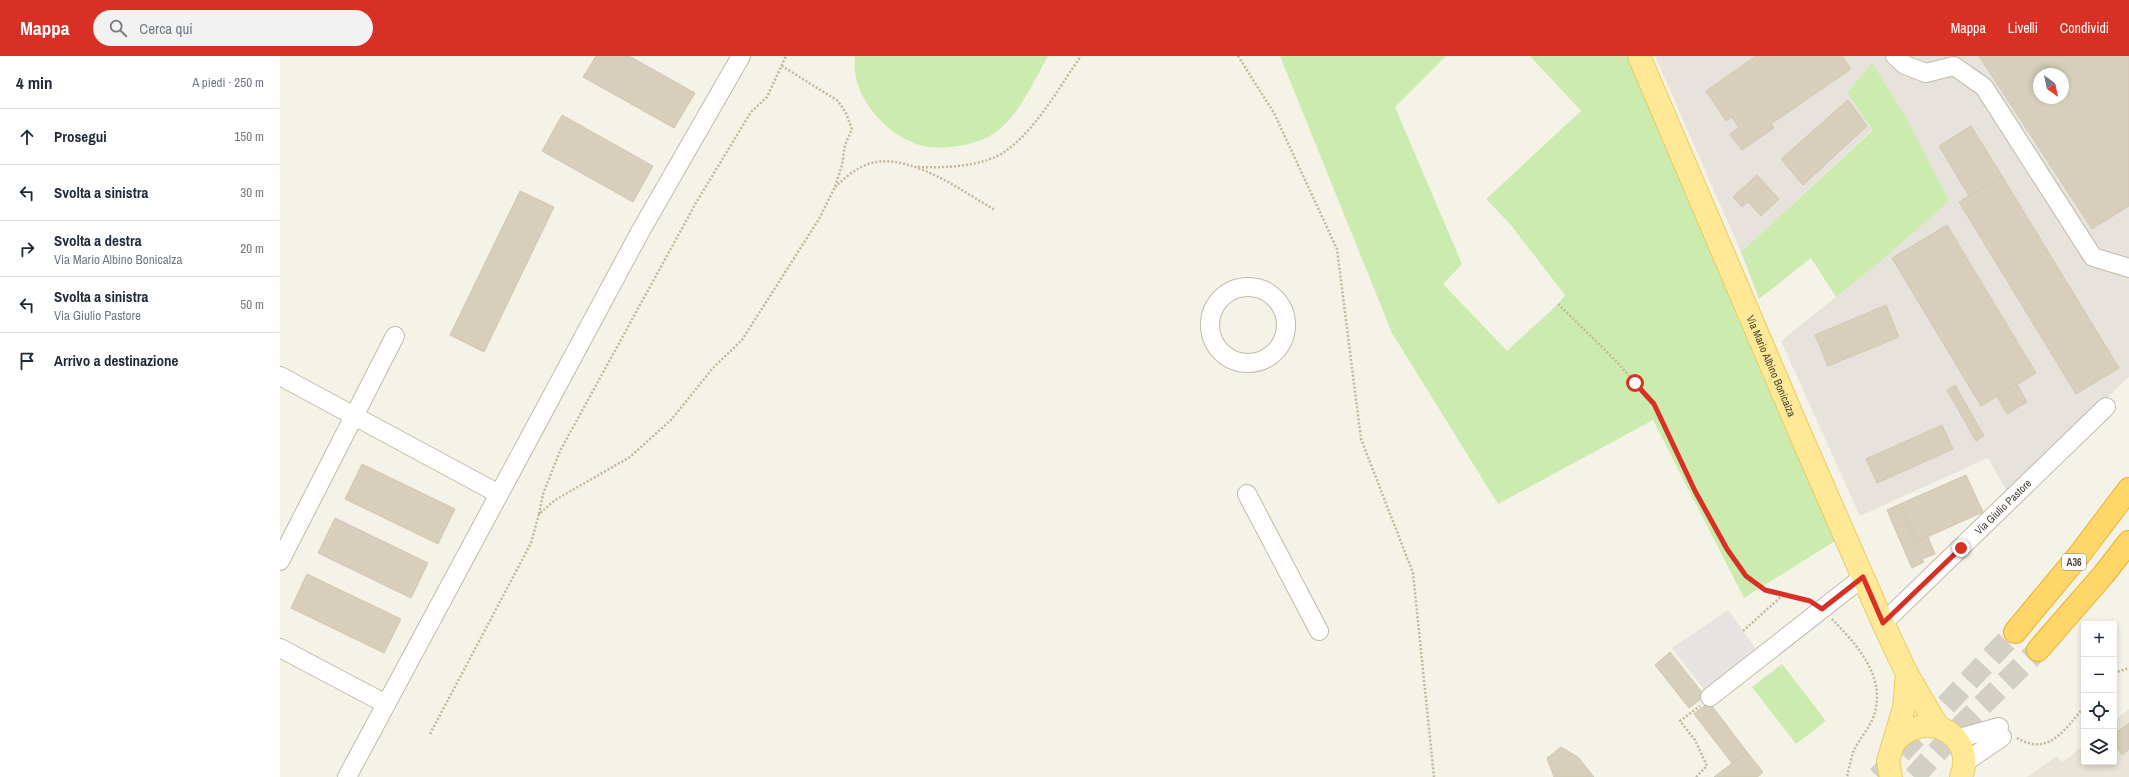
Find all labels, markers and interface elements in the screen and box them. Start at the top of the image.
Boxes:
search box [93,10,373,46]
text: Mappa [20,15,69,41]
icon: search [107,17,129,39]
text: Cerca qui [139,18,193,39]
text: Mappa [1951,19,1986,37]
text: Livelli [2008,19,2038,37]
text: Condividi [2060,19,2109,37]
north arrow [2033,68,2069,104]
text: 4 min [16,71,52,94]
text: A piedi · 250 m [192,74,264,91]
icon: ahead [16,126,38,148]
text: Prosegui [54,126,107,147]
text: 150 m [234,128,264,145]
icon: left [16,182,38,204]
text: Svolta a sinistra [54,182,148,203]
text: 30 m [240,184,264,201]
text: Svolta a destra [54,230,142,251]
icon: right [16,238,38,260]
text: 20 m [240,240,264,257]
text: Via Mario Albino Bonicalza [54,251,182,268]
text: Svolta a sinistra [54,286,148,307]
icon: left [16,294,38,316]
text: 50 m [240,296,264,313]
text: Via Giulio Pastore [54,307,141,324]
street label: Via Mario Albino Bonicalza [1743,313,1799,419]
icon: arrive [16,350,38,372]
text: Arrivo a destinazione [54,350,178,371]
route start [1626,374,1644,392]
street label: Via Giulio Pastore [1972,476,2034,537]
route end [1952,539,1970,557]
road number: A36 [2062,554,2086,570]
map controls [2081,621,2117,765]
button: + [2081,621,2117,657]
button: − [2081,657,2117,693]
button: locate [2081,693,2117,729]
button: layers [2081,729,2117,765]

